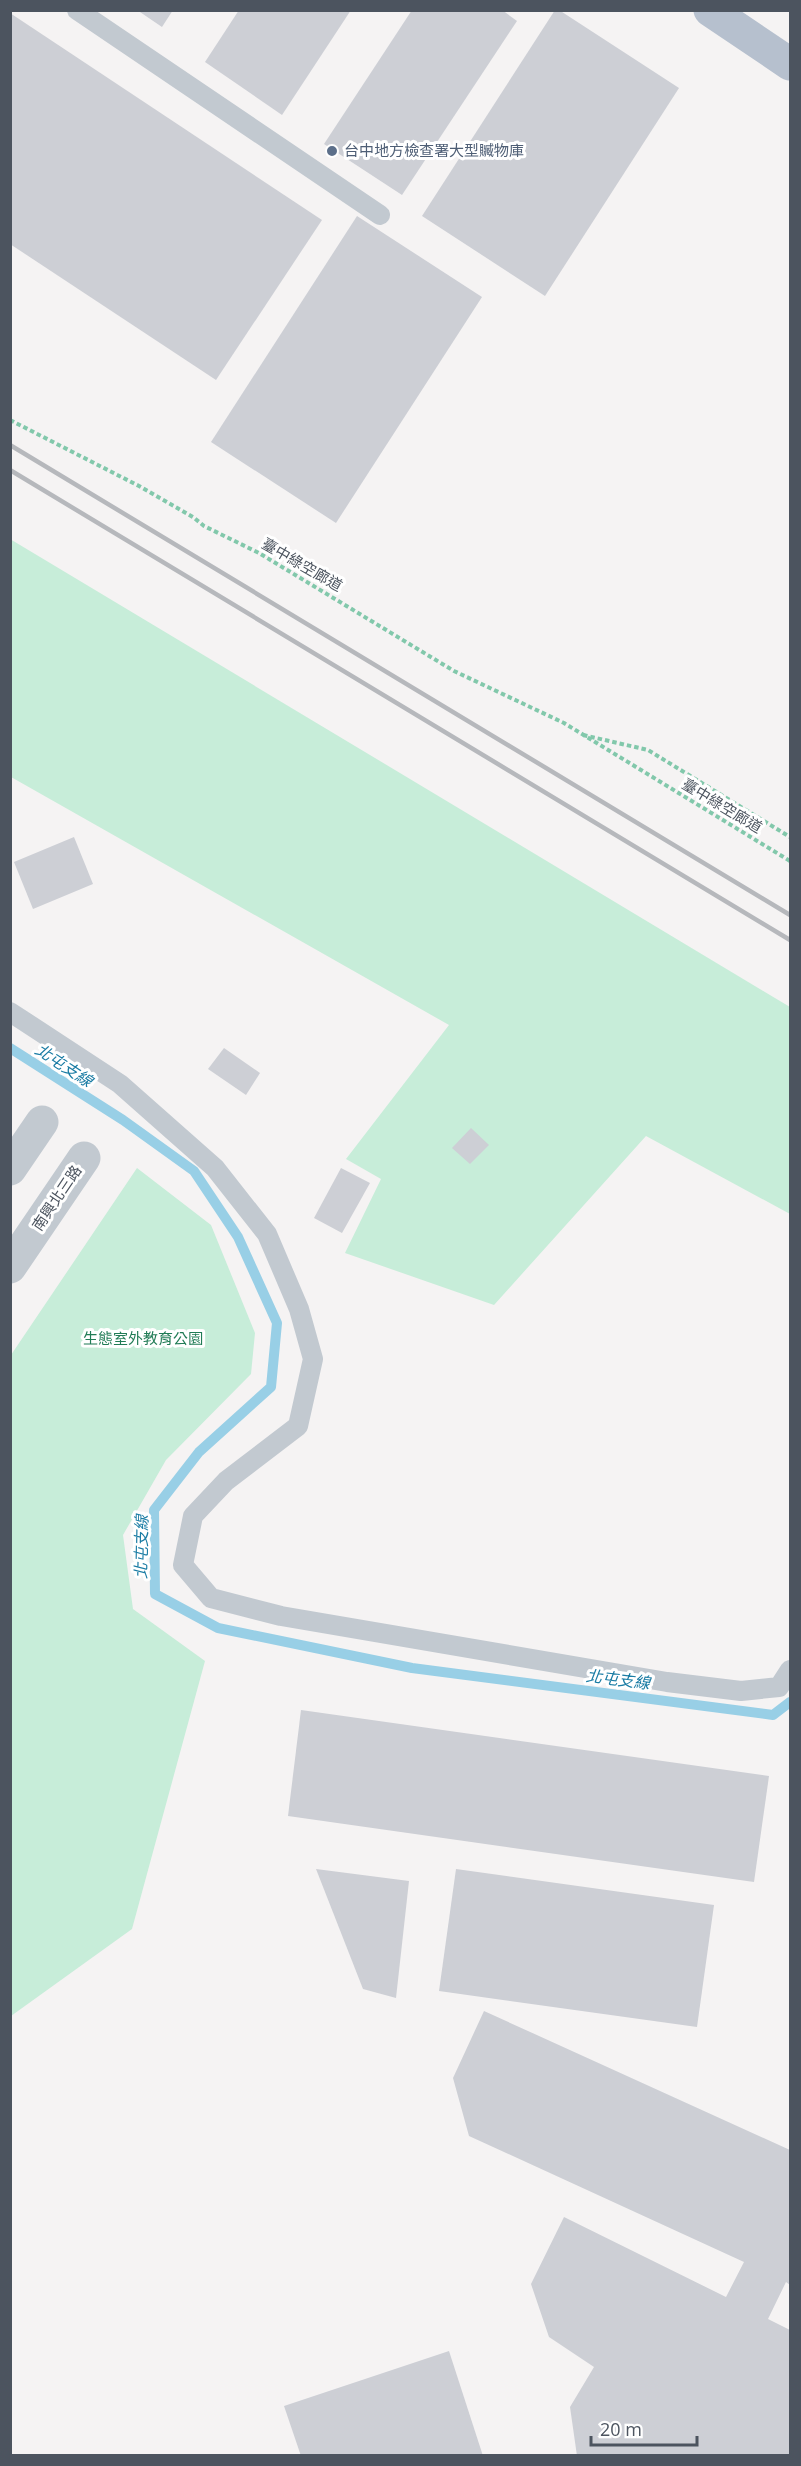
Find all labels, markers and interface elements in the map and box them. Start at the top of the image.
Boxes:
place label: 台中地方檢查署大型贓物庫 [344,140,524,160]
marker: 台中地方檢查署大型贓物庫 [325,144,339,158]
street label: 臺中綠空廊道 [259,533,346,595]
street label: 臺中綠空廊道 [679,773,766,837]
water label: 北屯支線 [31,1038,98,1093]
street label: 南興北三路 [27,1161,85,1234]
park label: 生態室外教育公園 [83,1328,203,1348]
water label: 北屯支線 [129,1513,153,1579]
water label: 北屯支線 [585,1664,653,1694]
scale bar [591,2409,698,2447]
text: 20 m [600,2417,642,2441]

